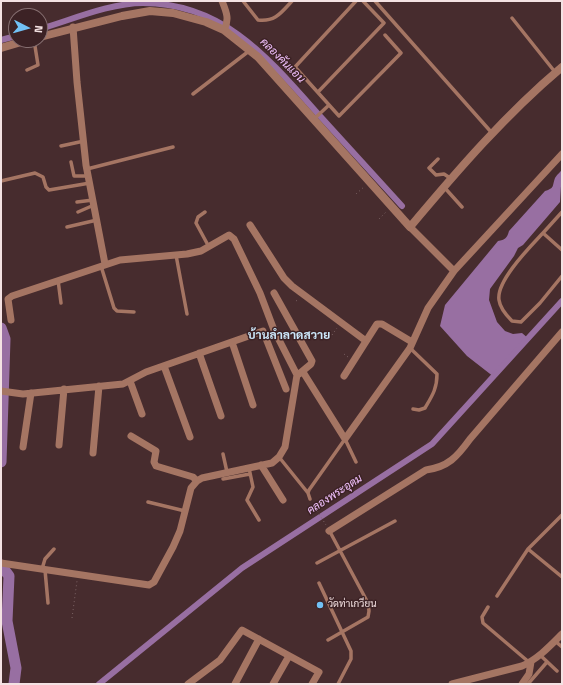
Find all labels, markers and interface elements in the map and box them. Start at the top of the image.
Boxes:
north arrow [8,8,48,48]
text: N [31,25,47,34]
water label: คลองคันแอน [257,36,307,86]
district label: บ้านลำลาดสวาย [248,329,330,343]
water label: คลองพระอุดม [305,472,365,518]
place label: วัดท่าเกวียน [328,599,377,611]
marker: วัดท่าเกวียน [315,600,325,610]

